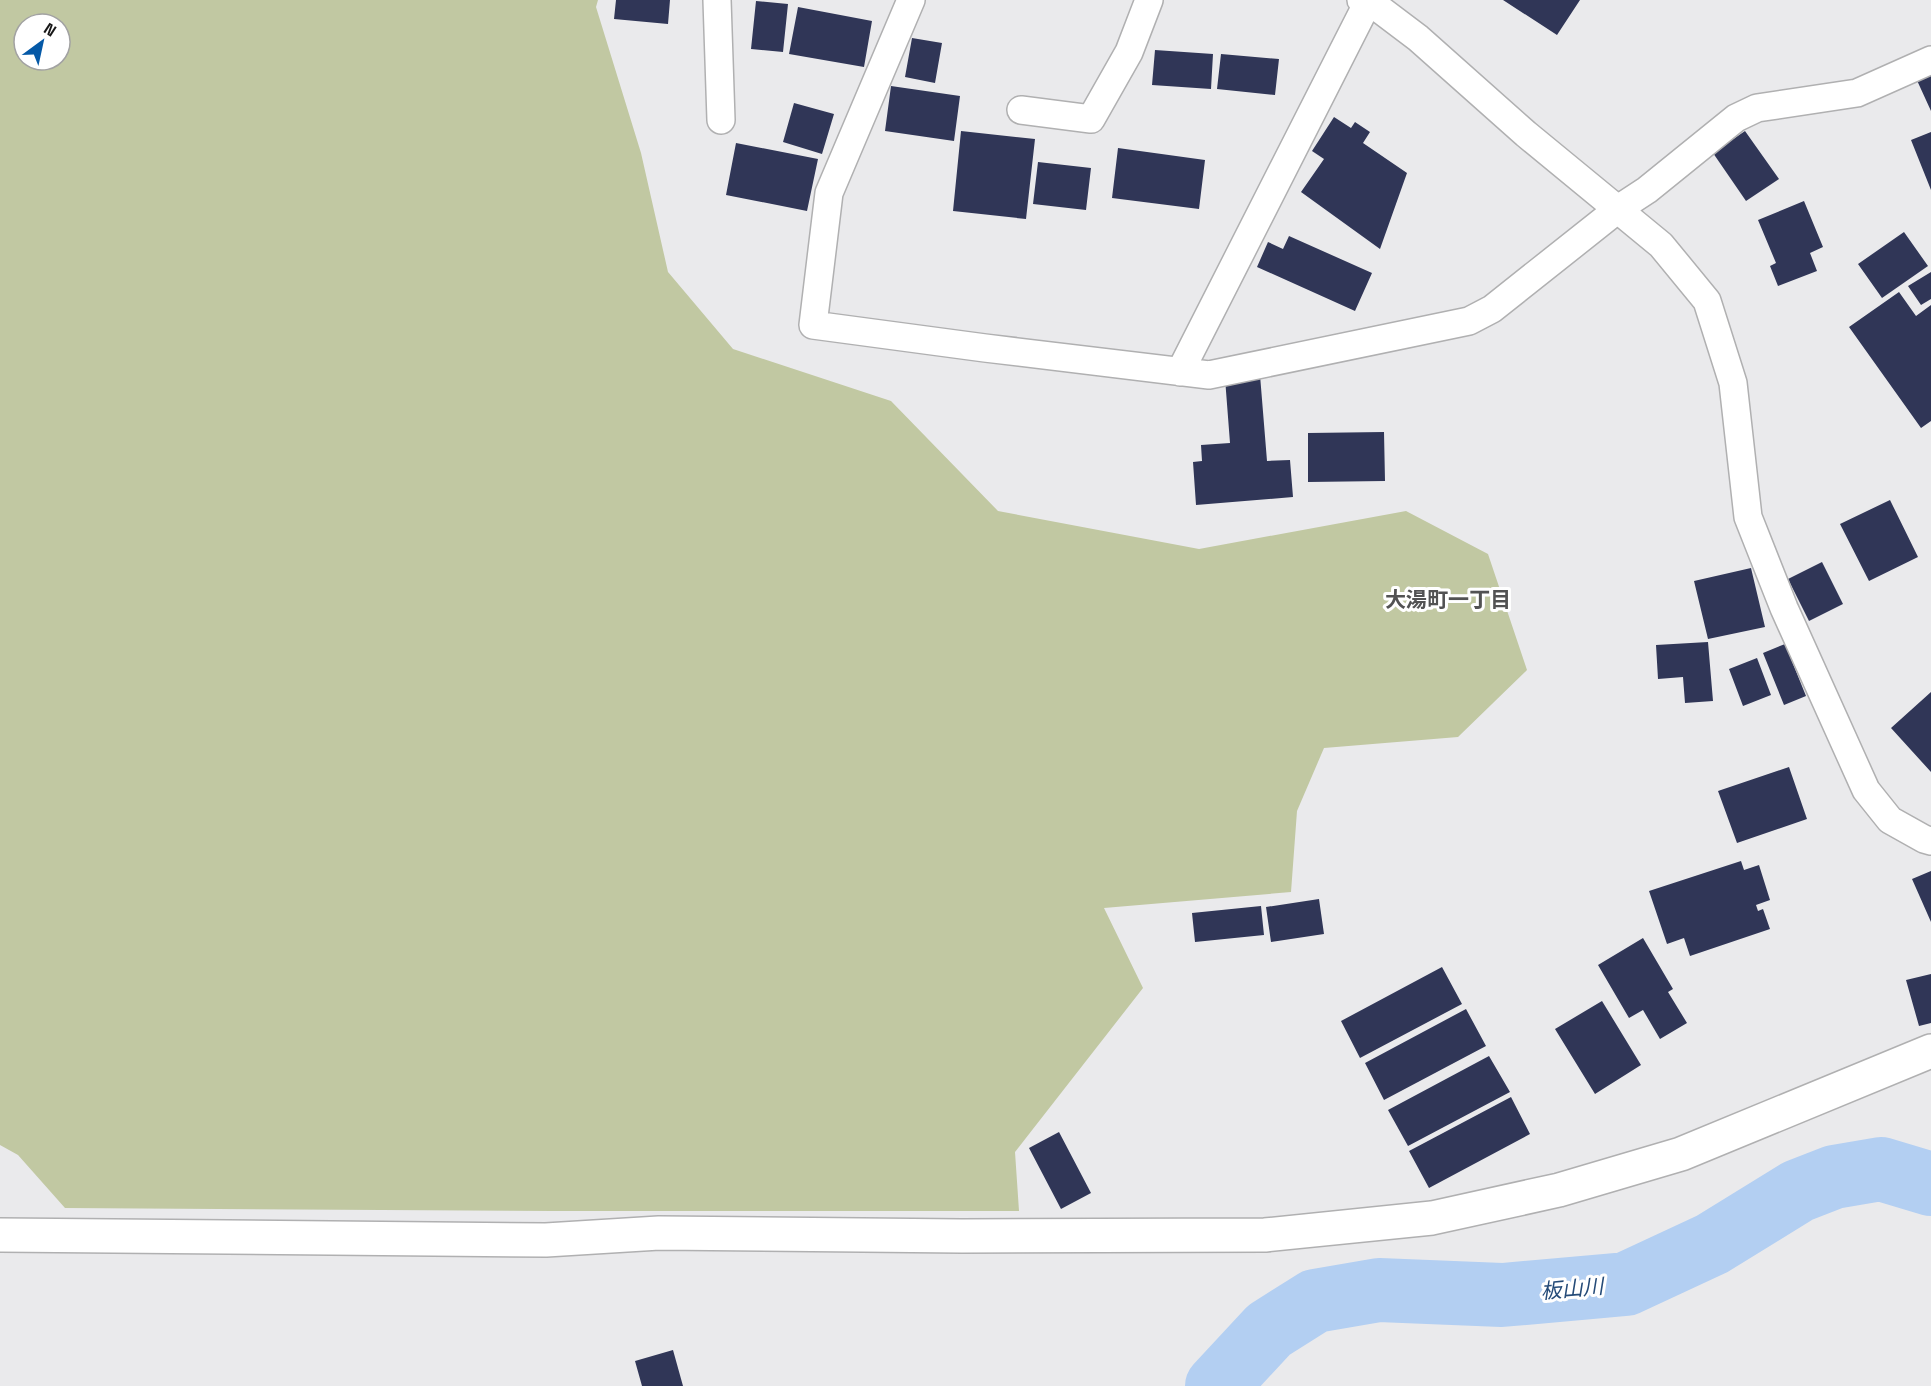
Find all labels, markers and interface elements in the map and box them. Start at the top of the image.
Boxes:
north arrow [12,12,72,72]
text: N [40,18,60,42]
district label: 大湯町一丁目 [1385,586,1511,613]
water label: 板山川 [1539,1272,1607,1305]

